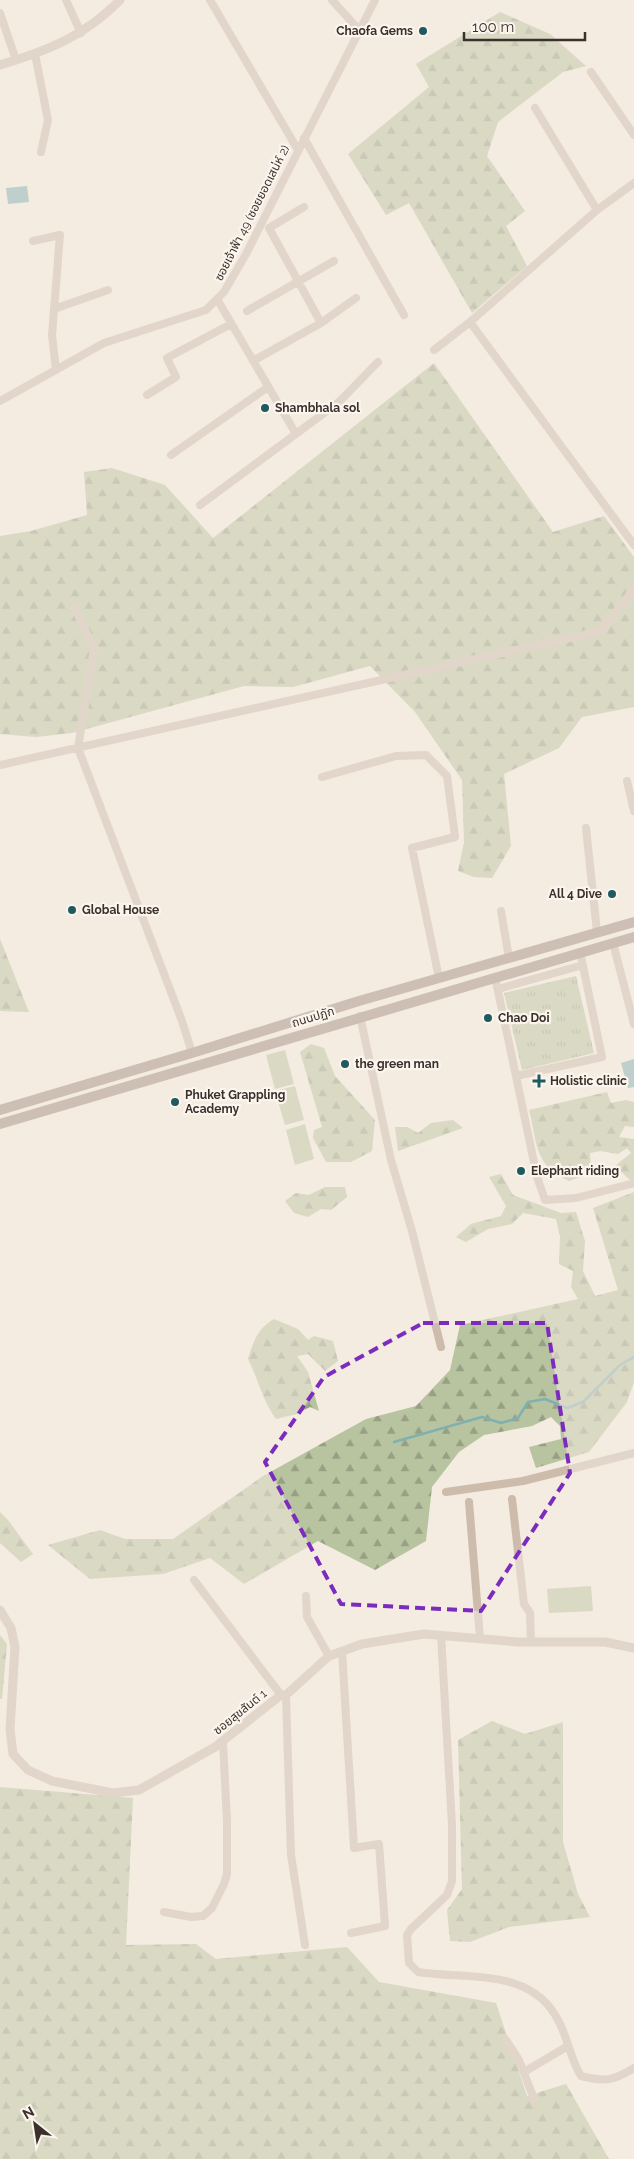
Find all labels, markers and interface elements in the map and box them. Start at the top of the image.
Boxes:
scale bar [464,10,585,42]
text: 100 m [472,18,514,36]
place label: Chaofa Gems [336,24,413,38]
marker: Chaofa Gems [417,25,429,37]
street label: ซอยเจ้าฟ้า 49 (ซอยยอดเสน่ห์ 2) [212,143,292,283]
place label: Shambhala sol [275,401,360,415]
marker: Shambhala sol [259,402,271,414]
place label: All 4 Dive [549,887,602,901]
marker: All 4 Dive [606,888,618,900]
place label: Global House [82,903,159,917]
marker: Global House [66,904,78,916]
street label: ถนนปฏัก [290,1004,336,1030]
place label: Chao Doi [498,1011,549,1025]
marker: Chao Doi [482,1012,494,1024]
place label: the green man [355,1057,439,1071]
marker: the green man [339,1058,351,1070]
marker: Holistic clinic [532,1074,546,1088]
place label: Holistic clinic [550,1074,627,1088]
place label: Phuket Grappling Academy [185,1088,285,1116]
marker: Phuket Grappling Academy [169,1096,181,1108]
place label: Elephant riding [531,1164,619,1178]
marker: Elephant riding [515,1165,527,1177]
street label: ซอยสุขสันต์ 1 [211,1686,269,1738]
north arrow [10,2099,60,2149]
text: N [20,2103,37,2122]

